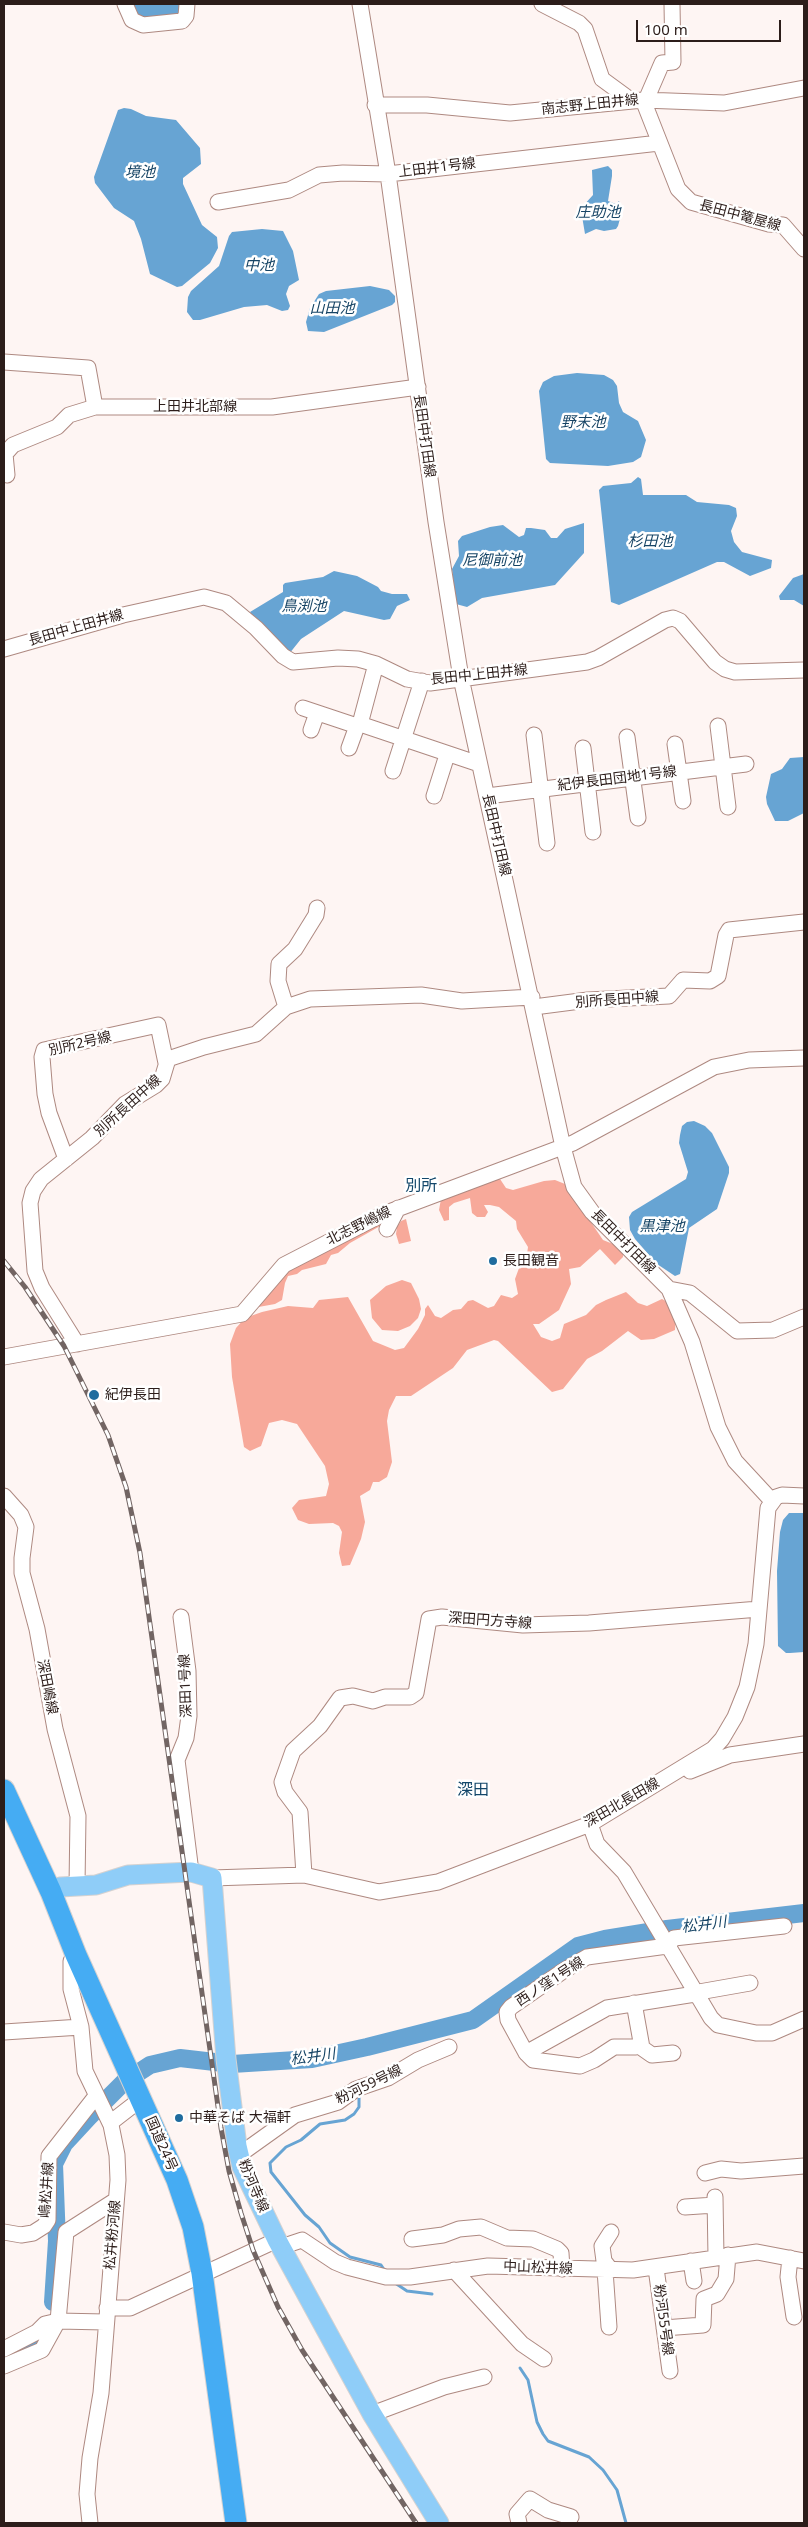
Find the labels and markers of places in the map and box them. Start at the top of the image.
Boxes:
place label: 長田観音 [503,1253,559,1269]
marker: 長田観音 [487,1255,499,1267]
place label: 紀伊長田 [105,1387,161,1403]
marker: 紀伊長田 [87,1388,101,1402]
place label: 中華そば 大福軒 [189,2110,291,2126]
marker: 中華そば 大福軒 [173,2112,185,2124]

